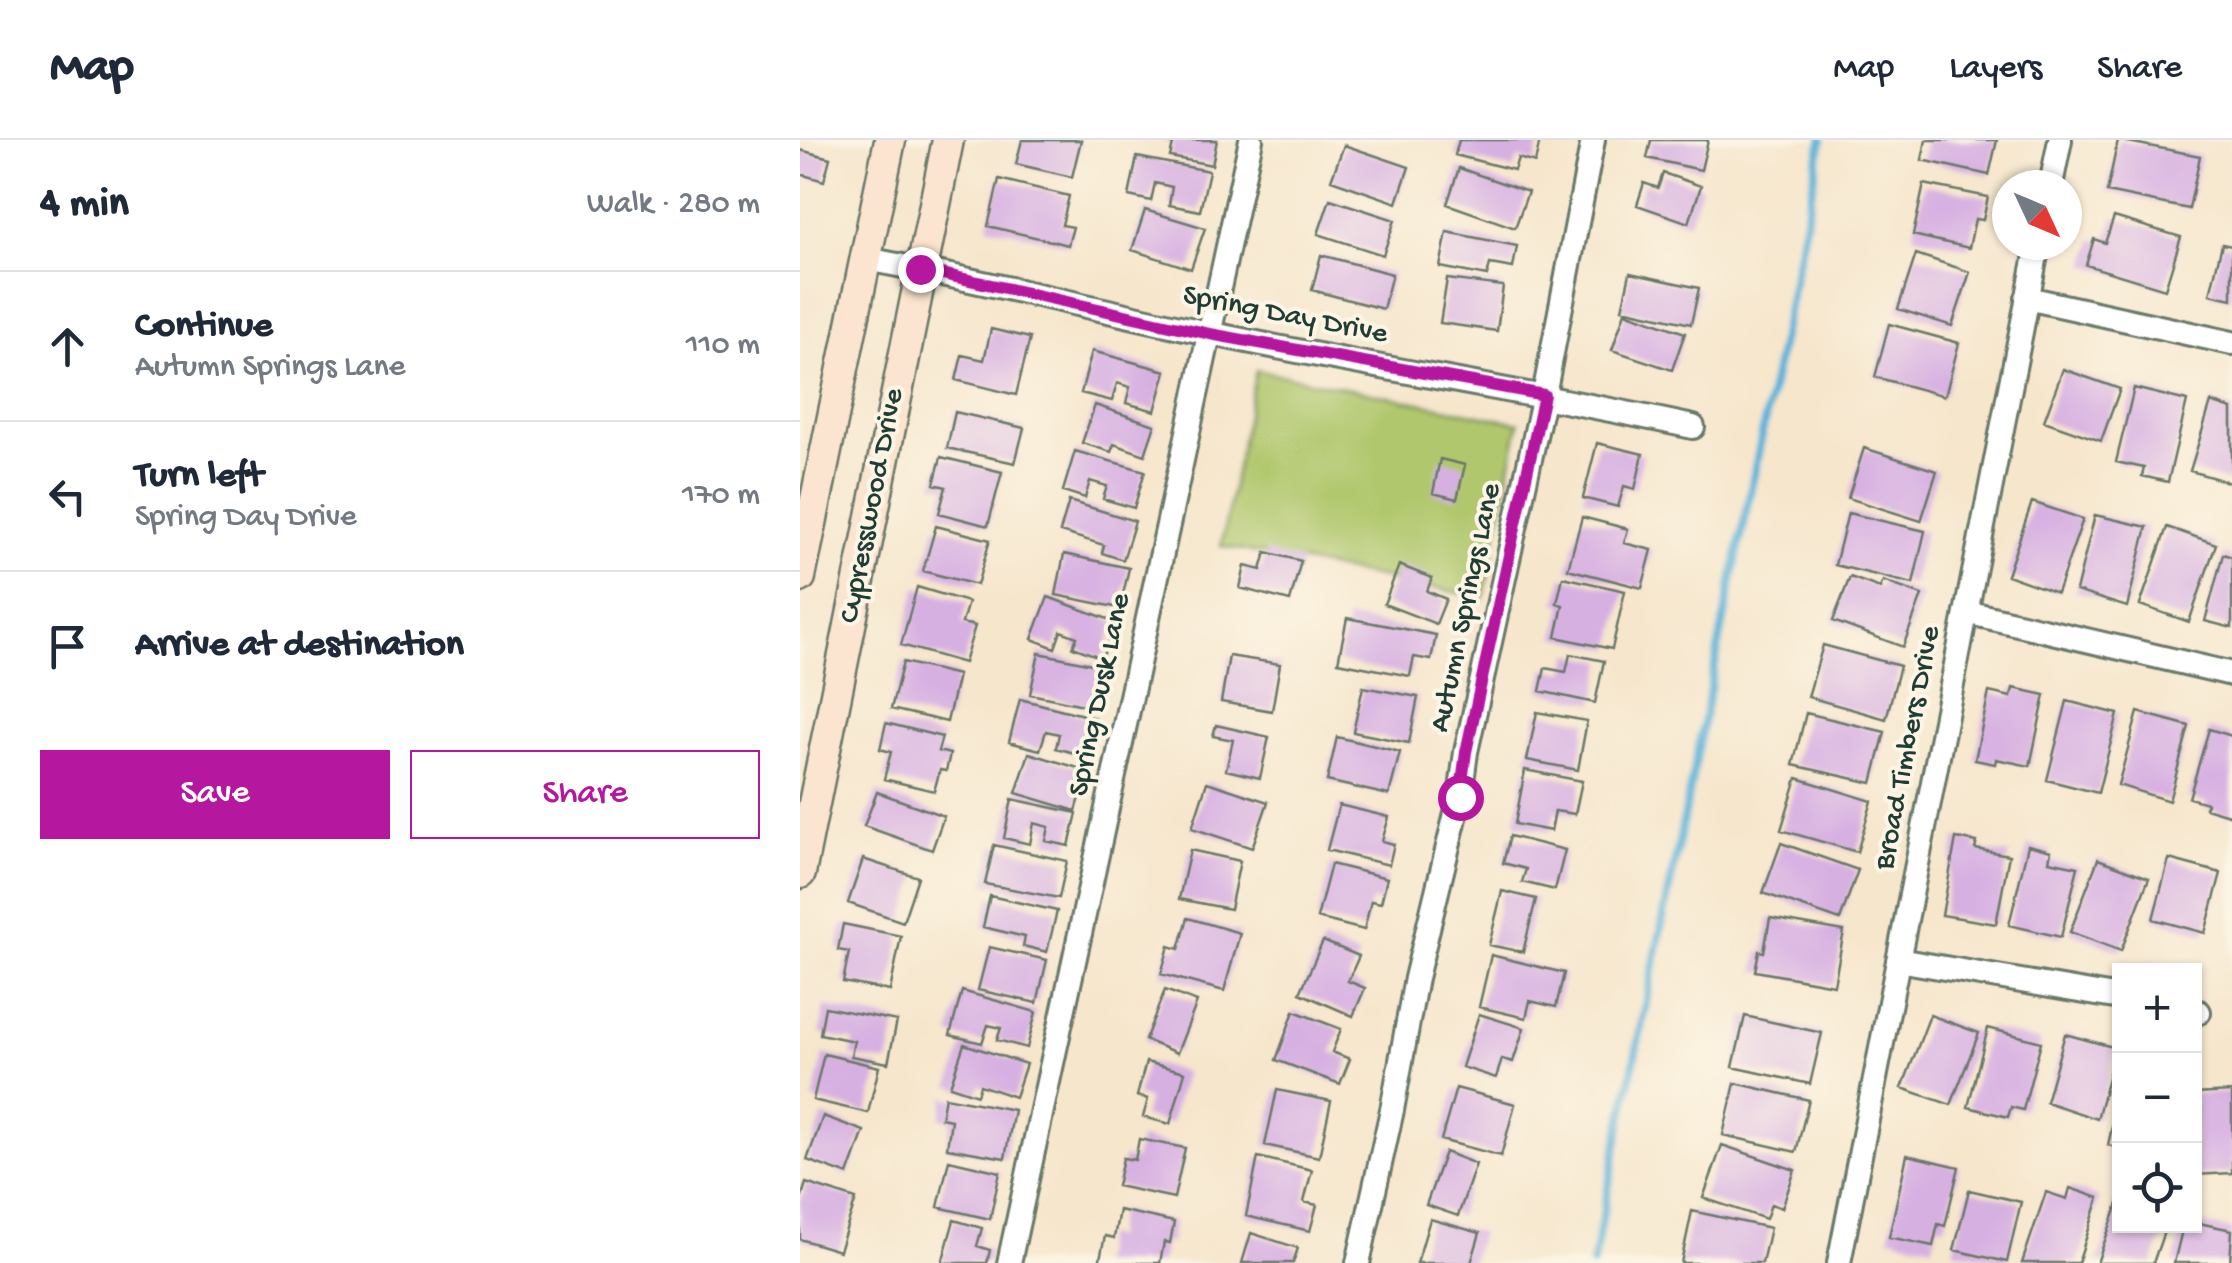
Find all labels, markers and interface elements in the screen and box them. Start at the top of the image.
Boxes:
text: Map [50,41,134,98]
text: Map [1833,49,1894,90]
text: Layers [1949,49,2042,90]
text: Share [2097,49,2182,90]
north arrow [1992,170,2082,260]
text: 4 min [40,181,129,230]
text: Walk · 280 m [587,186,760,224]
route end [898,247,944,293]
street label: Spring Day Drive [1180,279,1391,353]
text: Continue [135,305,273,349]
icon: ahead [40,319,95,374]
text: 110 m [686,327,760,365]
text: Autumn Springs Lane [135,349,405,387]
street label: Cypresswood Drive [833,385,913,626]
text: Turn left [135,455,263,499]
icon: left [40,469,95,524]
text: 170 m [682,477,760,515]
street label: Autumn Springs Lane [1424,480,1511,736]
text: Spring Day Drive [135,499,357,537]
street label: Spring Dusk Lane [1062,590,1140,800]
icon: arrive [40,619,95,674]
street label: Broad Timbers Drive [1868,623,1950,874]
text: Arrive at destination [135,624,464,668]
button: Save [40,750,390,839]
button: Share [410,750,760,839]
route start [1438,775,1484,821]
map controls [2112,963,2202,1233]
button: + [2112,963,2202,1053]
button: − [2112,1053,2202,1143]
button: locate [2112,1143,2202,1233]

